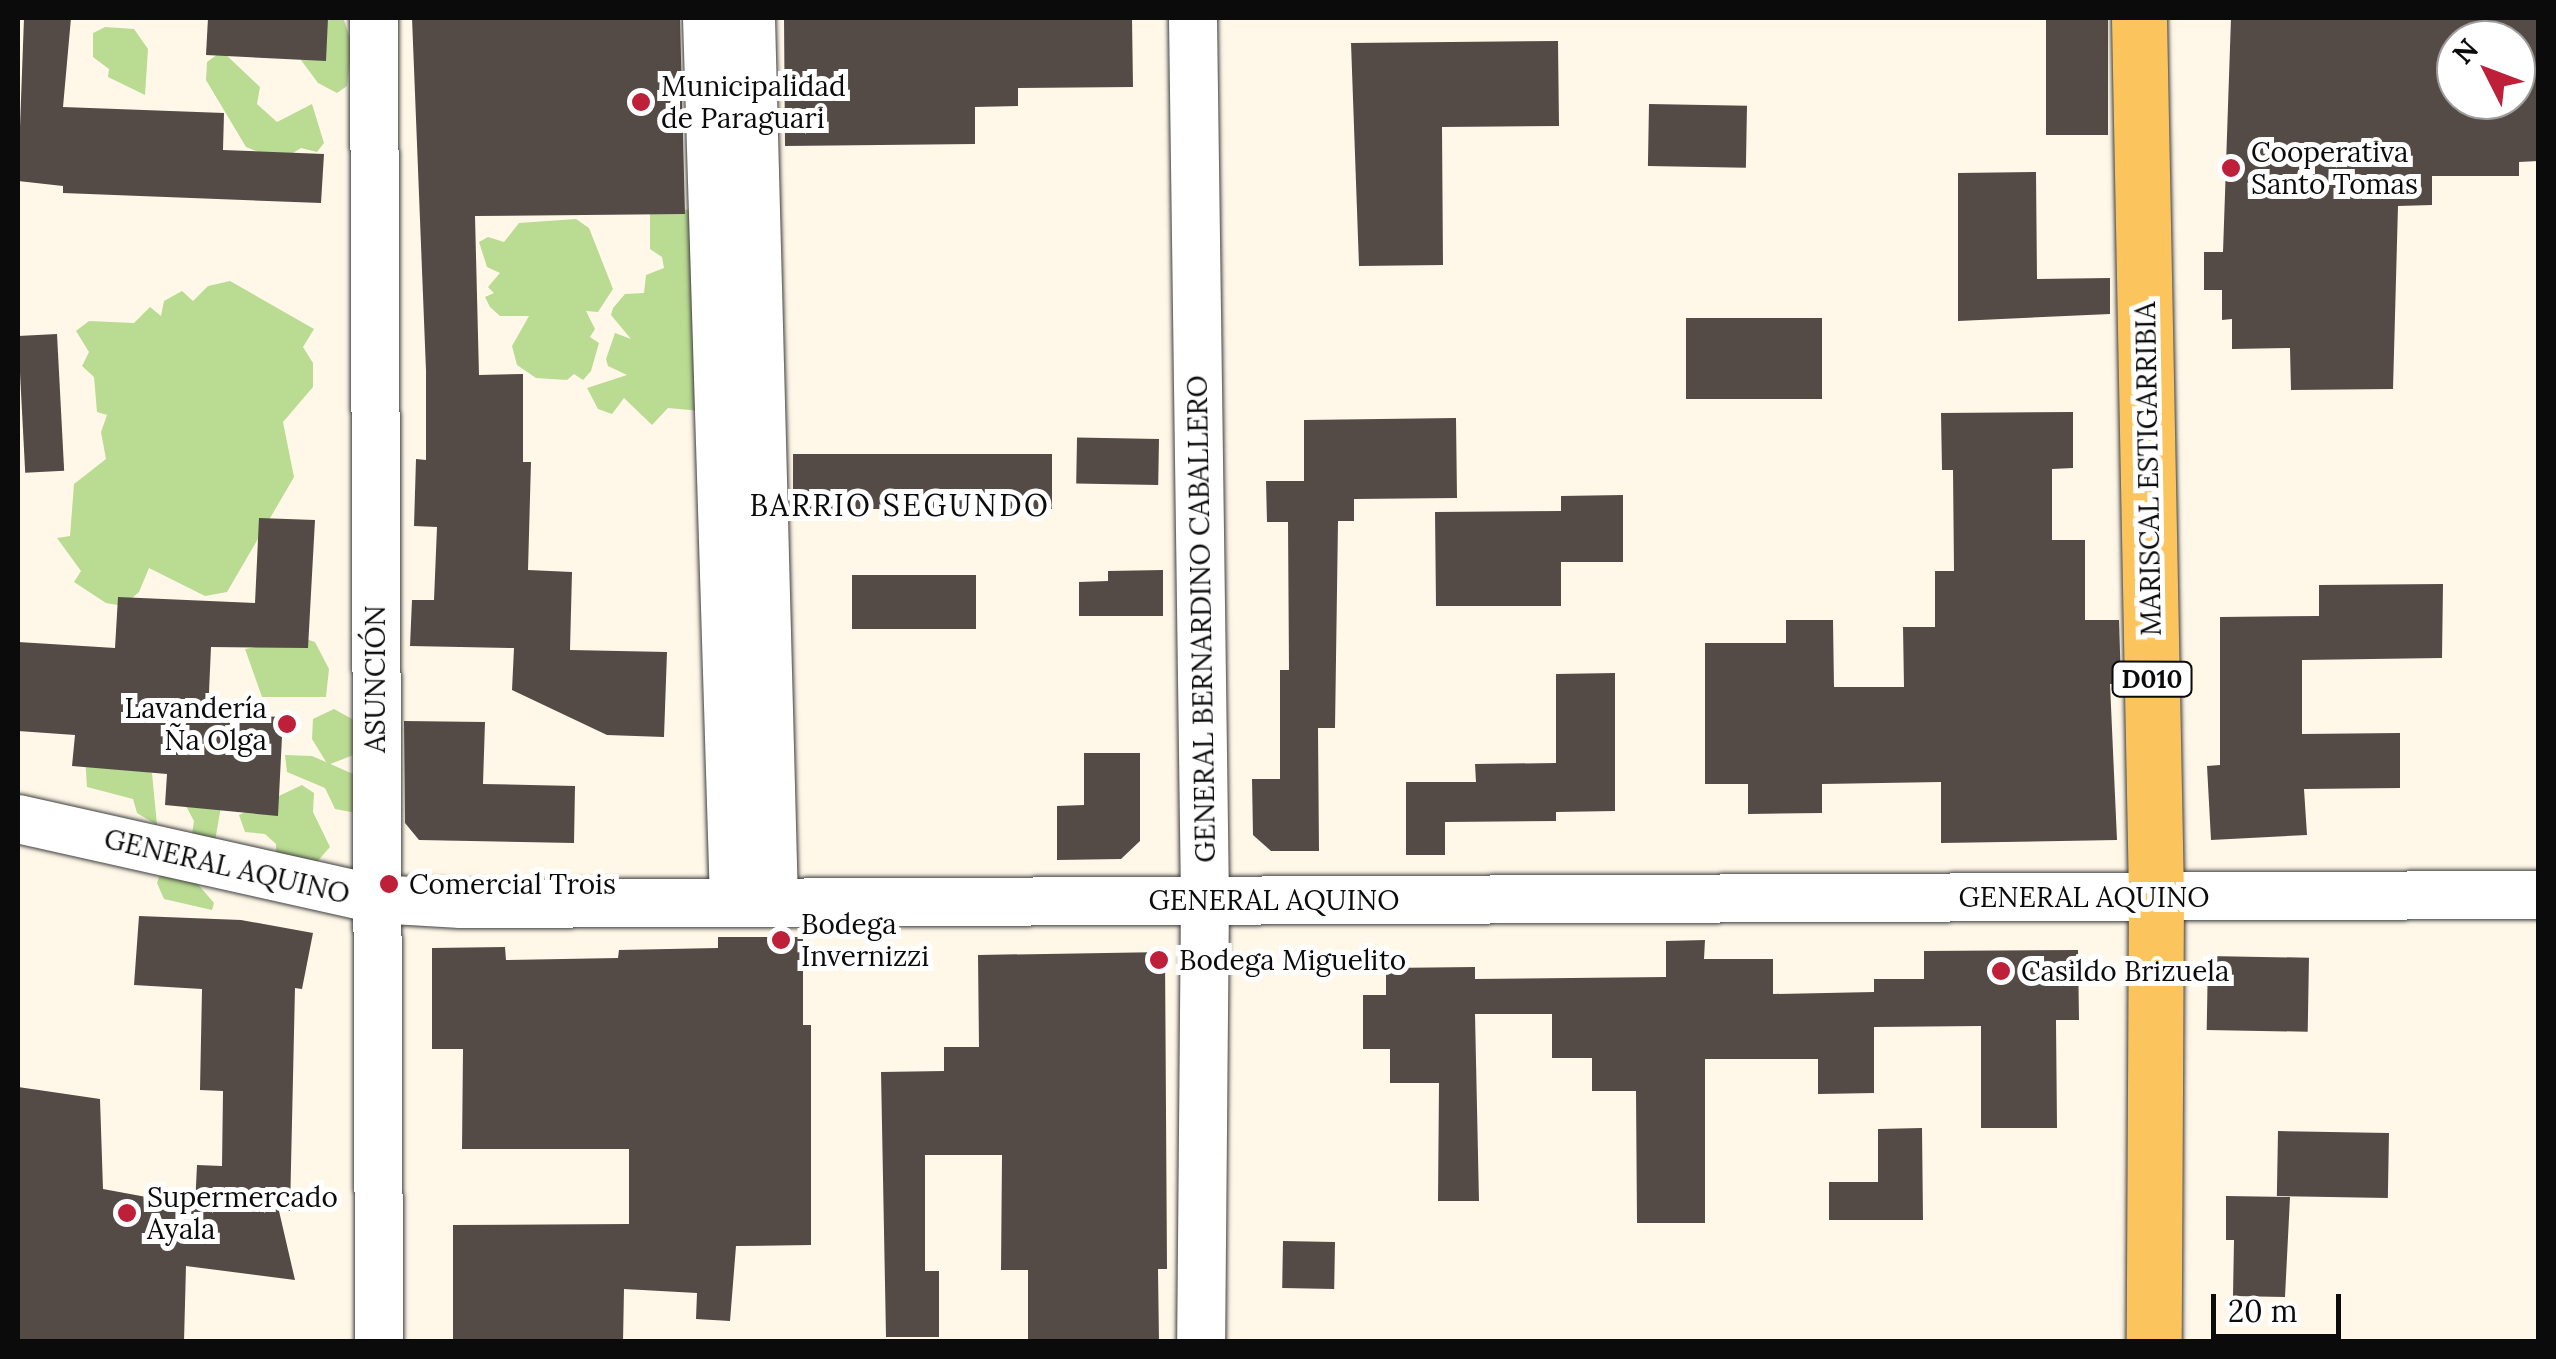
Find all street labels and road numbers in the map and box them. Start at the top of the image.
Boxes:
street label: MARISCAL ESTIGARRIBIA [2128,302,2168,636]
street label: GENERAL BERNARDINO CABALLERO [1180,375,1222,863]
street label: ASUNCIÓN [358,605,392,753]
road number: D010 [2110,659,2194,699]
street label: GENERAL AQUINO [101,821,353,911]
street label: GENERAL AQUINO [1959,880,2209,914]
street label: GENERAL AQUINO [1149,883,1399,917]

